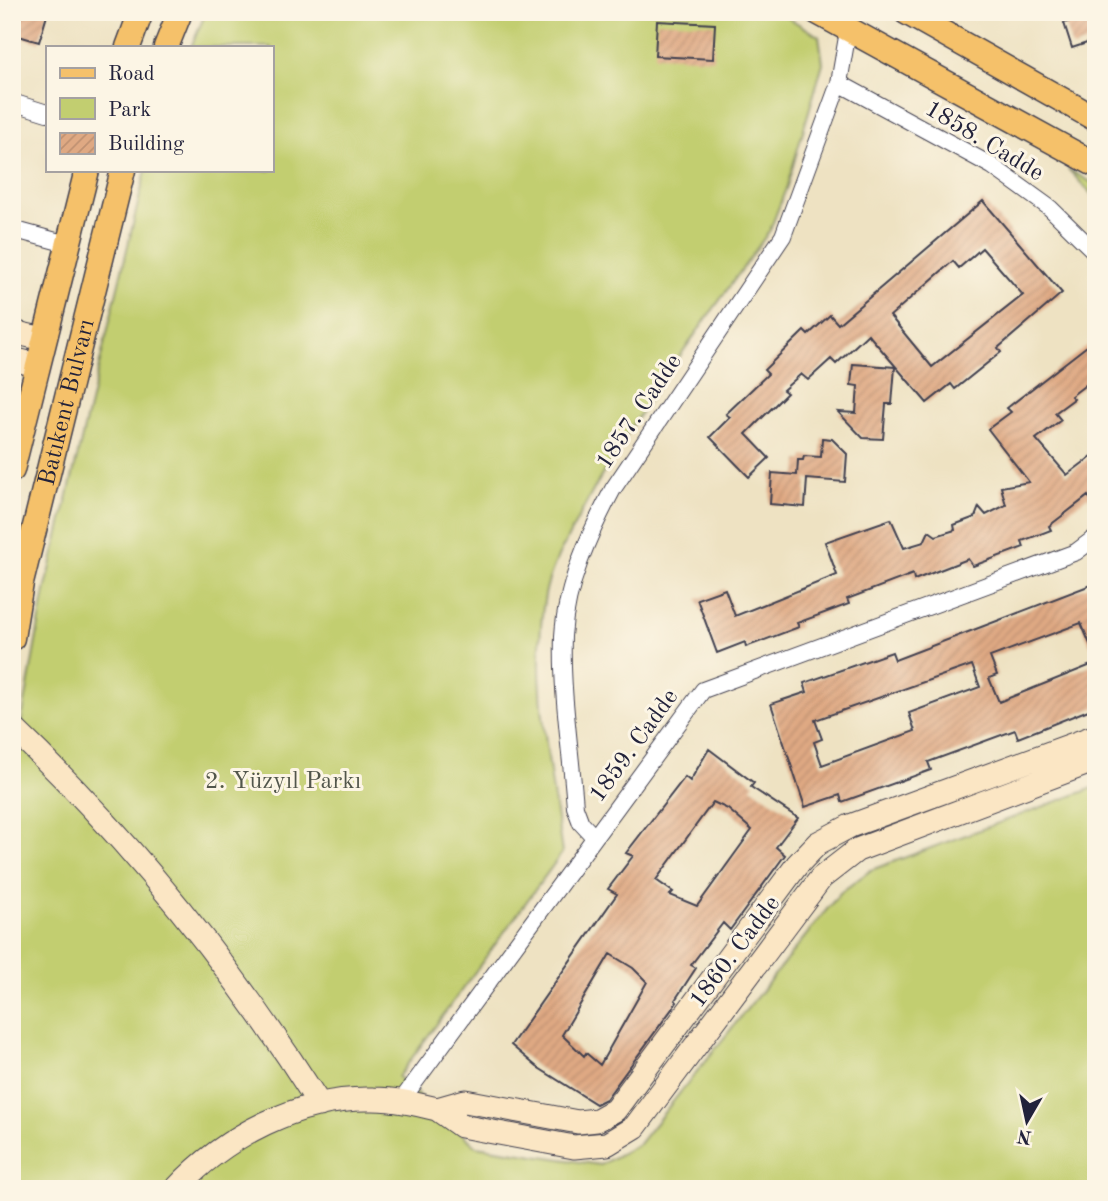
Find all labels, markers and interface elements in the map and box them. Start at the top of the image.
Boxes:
legend [46,46,273,172]
text: Road [108,64,155,85]
street label: 1858. Cadde [921,97,1047,186]
text: Park [108,100,151,121]
text: Building [108,134,185,155]
street label: Batıkent Bulvarı [35,317,100,489]
street label: 1857. Cadde [592,350,687,474]
street label: 1859. Cadde [586,685,683,807]
park label: 2. Yüzyıl Parkı [205,770,361,794]
street label: 1860. Cadde [686,892,785,1013]
north arrow [992,1086,1062,1156]
text: N [1016,1125,1033,1146]

